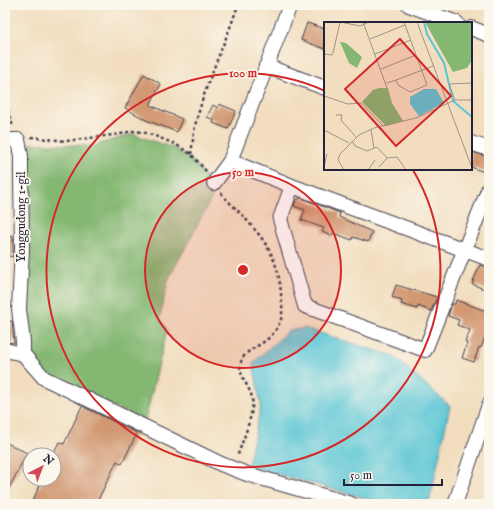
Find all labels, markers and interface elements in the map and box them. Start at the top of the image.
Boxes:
inset map [324,22,472,170]
text: 100 m [229,66,258,81]
text: 50 m [232,165,255,180]
street label: Yonggudong 1-gil [14,171,29,262]
centre of rings [236,263,250,277]
north arrow [22,447,62,487]
text: N [39,451,57,469]
scale bar [344,461,442,487]
text: 50 m [350,468,372,483]

